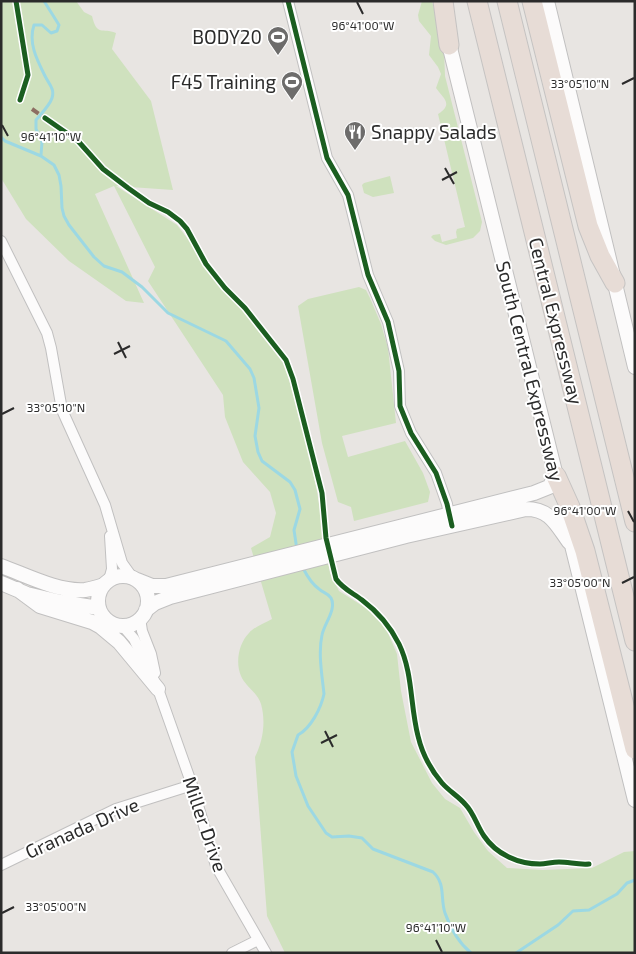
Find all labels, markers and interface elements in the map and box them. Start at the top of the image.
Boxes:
text: 96°41'00"W [332,18,394,32]
place label: BODY20 [192,25,262,48]
sports icon: BODY20 [266,25,290,56]
place label: F45 Training [171,70,276,93]
sports icon: F45 Training [280,70,304,101]
text: 33°05'10"N [551,76,609,90]
restaurant icon: Snappy Salads [343,120,367,151]
place label: Snappy Salads [371,120,497,143]
text: 96°41'10"W [21,129,81,143]
street label: Central Expressway [525,235,588,407]
street label: South Central Expressway [492,258,569,483]
text: 33°05'10"N [27,400,85,414]
text: 96°41'00"W [554,503,616,517]
text: 33°05'00"N [549,575,611,589]
street label: Miller Drive [178,773,233,875]
street label: Granada Drive [21,792,142,863]
text: 33°05'00"N [25,899,87,913]
text: 96°41'10"W [406,920,466,934]

